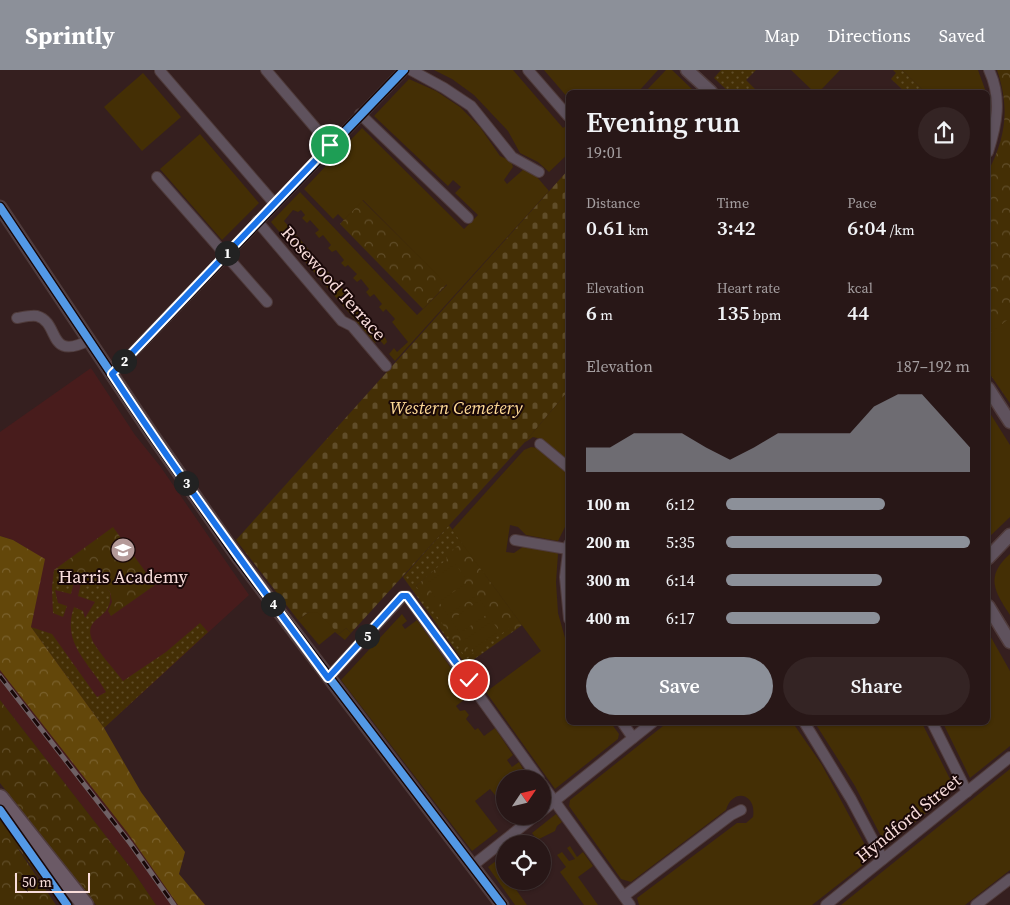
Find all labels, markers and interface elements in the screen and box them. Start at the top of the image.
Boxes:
text: Sprintly [25,19,115,52]
text: Map [764,23,800,48]
text: Directions [828,23,911,48]
text: Saved [939,23,985,48]
text: Evening run [586,103,740,141]
button: share [918,107,970,159]
pin [309,124,351,166]
icon: arrive [316,131,344,159]
text: 19:01 [586,141,623,163]
text: Distance [586,193,640,213]
text: Time [717,193,749,213]
text: Pace [847,193,877,213]
text: 0.61 [586,213,625,242]
text: 3:42 [717,213,756,242]
text: 6:04 [847,213,886,242]
street label: Rosewood Terrace [276,220,392,346]
text: km [625,220,649,240]
text: /km [886,220,915,240]
pin: 1 [214,240,240,266]
text: 1 [224,243,231,263]
text: Elevation [586,278,644,298]
text: Heart rate [717,278,780,298]
text: kcal [847,278,873,298]
text: 6 [586,298,597,327]
text: 135 [717,298,749,327]
text: 44 [847,298,869,327]
text: m [597,305,613,325]
text: bpm [749,305,781,325]
pin: 2 [112,348,136,374]
text: 2 [121,351,128,371]
text: Elevation [586,355,653,377]
text: 187–192 m [896,355,970,377]
park label: Western Cemetery [389,395,523,420]
pin: 3 [174,470,198,496]
text: 3 [183,473,190,493]
text: 100 m [586,493,630,515]
text: 6:12 [666,493,695,515]
text: 200 m [586,531,630,553]
text: 5:35 [666,531,695,553]
school or university icon: Harris Academy [110,537,136,563]
place label: Harris Academy [58,564,188,589]
text: 300 m [586,569,630,591]
text: 6:14 [666,569,695,591]
pin: 4 [260,592,286,616]
text: 4 [270,594,277,614]
text: 400 m [586,607,630,629]
text: 6:17 [666,607,695,629]
pin: 5 [354,624,380,648]
text: 5 [364,626,371,646]
button: Save [586,657,773,715]
button: Share [783,657,970,715]
pin [448,659,490,701]
icon: check [455,666,483,694]
street label: Hyndford Street [850,768,966,868]
north arrow [496,770,551,825]
map controls [496,770,551,890]
button: locate [496,835,551,890]
scale bar [15,870,90,893]
text: 50 m [22,872,52,892]

